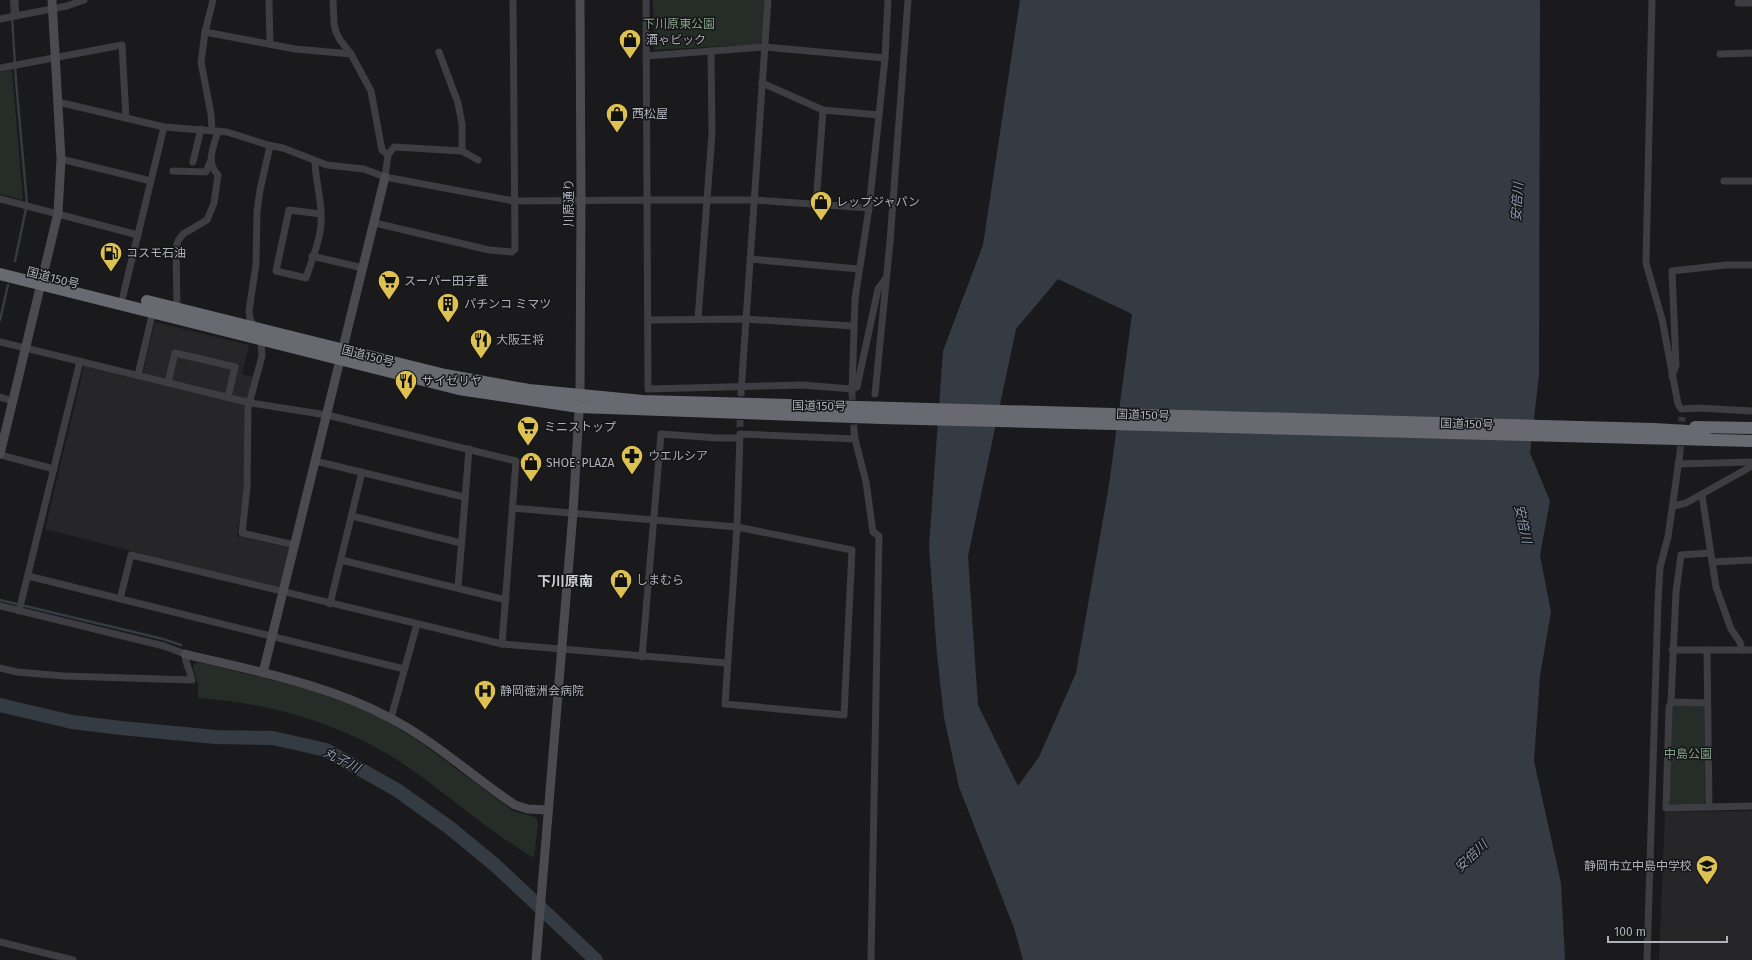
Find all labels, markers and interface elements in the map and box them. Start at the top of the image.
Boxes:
park label: 下川原東公園 [643,17,715,31]
shop icon: 酒ゃビック [617,27,643,60]
place label: 酒ゃビック [646,33,706,47]
shop icon: 西松屋 [604,101,630,134]
place label: 西松屋 [632,107,668,121]
street label: 川原通り [562,179,576,227]
water label: 安倍川 [1508,180,1526,222]
shop icon: レップジャパン [808,189,834,222]
place label: レップジャパン [836,195,920,209]
fuel station icon: コスモ石油 [98,240,124,273]
place label: コスモ石油 [126,246,186,260]
street label: 国道150号 [25,265,81,291]
supermarket icon: スーパー田子重 [376,268,402,301]
place label: スーパー田子重 [404,274,488,288]
building icon: パチンコ ミマツ [435,291,461,324]
place label: パチンコ ミマツ [464,297,551,311]
restaurant icon: 大阪王将 [468,327,494,360]
place label: 大阪王将 [496,333,544,347]
street label: 国道150号 [340,343,396,369]
restaurant icon: サイゼリヤ [393,368,419,401]
place label: サイゼリヤ [422,374,482,388]
street label: 国道150号 [792,399,846,413]
street label: 国道150号 [1116,407,1170,423]
supermarket icon: ミニストップ [515,414,541,447]
street label: 国道150号 [1440,416,1494,432]
place label: ミニストップ [544,420,616,434]
pharmacy icon: ウエルシア [619,443,645,476]
place label: ウエルシア [648,449,708,463]
shop icon: SHOE･PLAZA [518,450,544,483]
place label: SHOE･PLAZA [546,456,615,470]
water label: 安倍川 [1512,503,1535,547]
shop icon: しまむら [608,567,634,600]
district label: 下川原南 [537,573,593,590]
place label: しまむら [636,573,684,587]
hospital icon: 静岡徳洲会病院 [472,678,498,711]
place label: 静岡徳洲会病院 [500,684,584,698]
water label: 丸子川 [321,744,365,776]
park label: 中島公園 [1664,747,1712,761]
water label: 安倍川 [1452,836,1492,875]
school or university icon: 静岡市立中島中学校 [1694,853,1720,886]
place label: 静岡市立中島中学校 [1584,859,1692,873]
scale bar [1608,918,1727,944]
text: 100 m [1614,925,1646,939]

